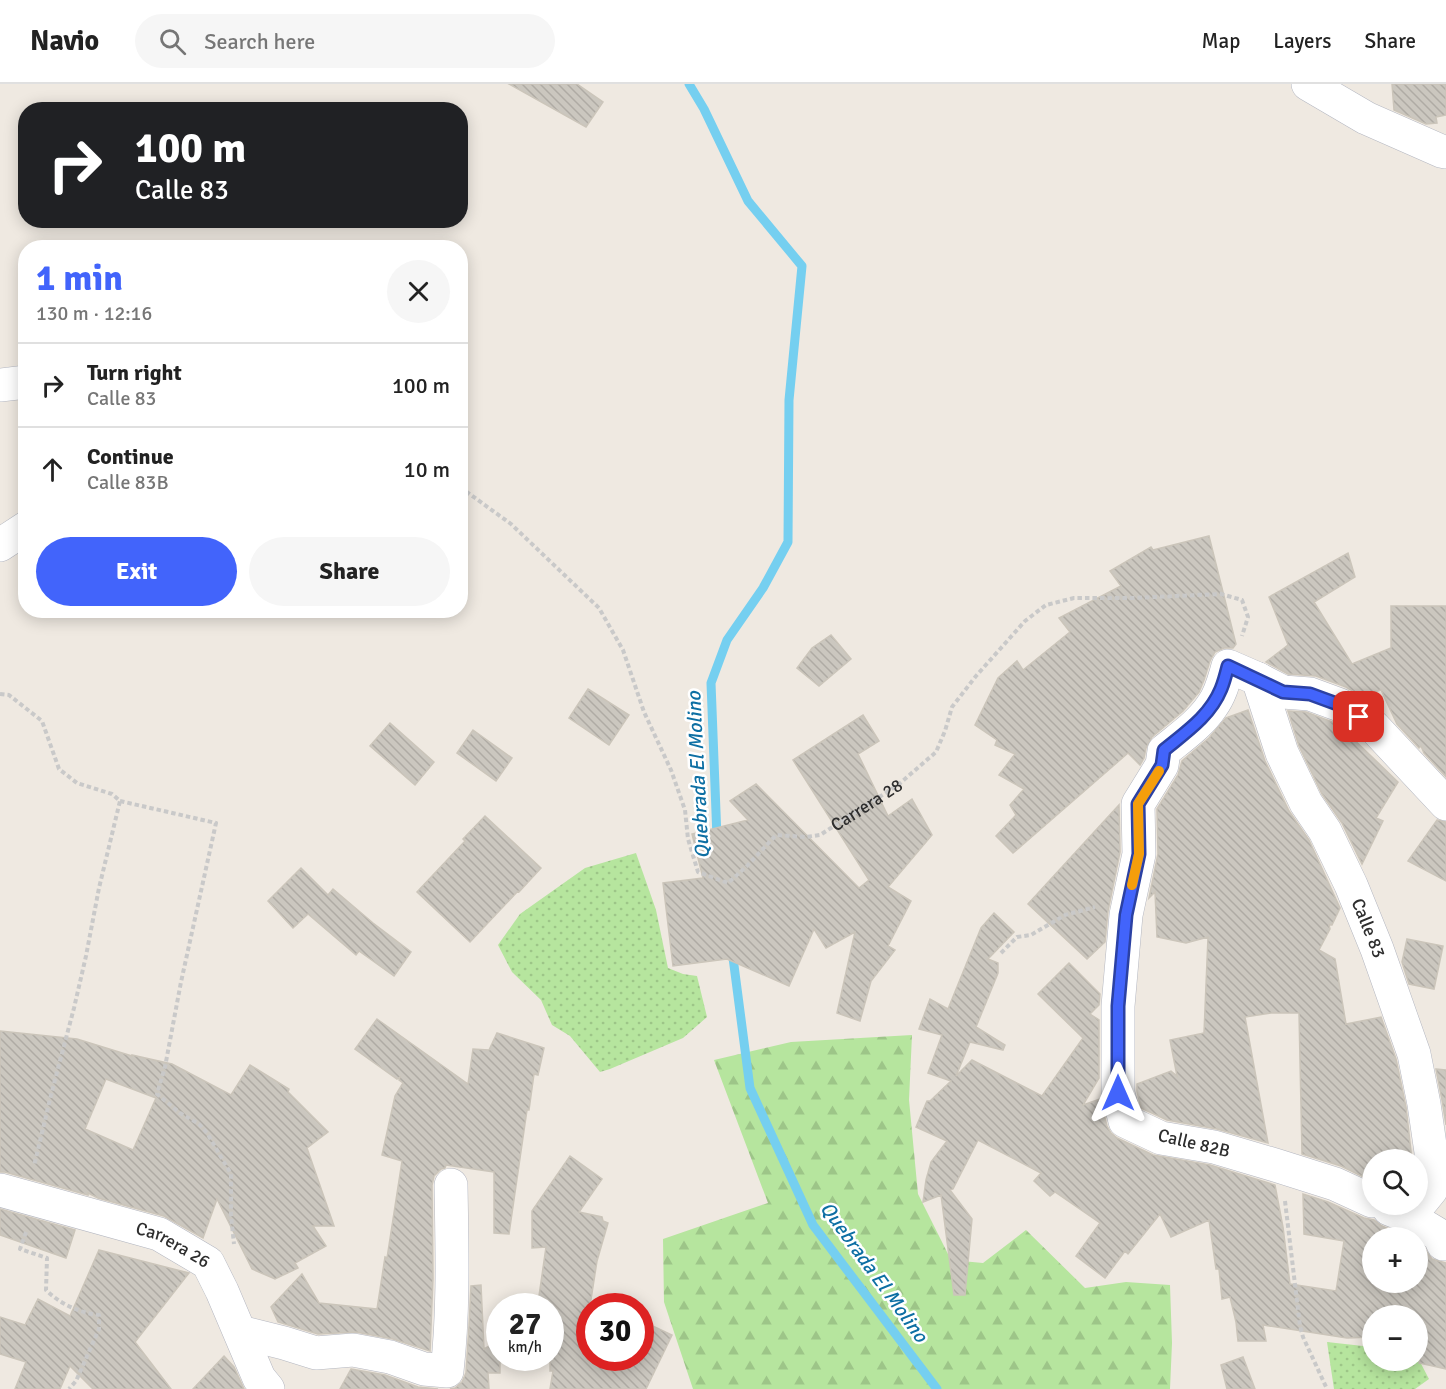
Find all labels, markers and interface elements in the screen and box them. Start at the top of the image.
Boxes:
search box [135,14,555,68]
text: Navio [30,24,99,58]
icon: search [156,25,189,58]
text: Search here [204,28,315,55]
text: Map [1202,28,1240,54]
text: Layers [1273,28,1331,54]
text: Share [1364,28,1416,54]
text: 100 m [135,123,246,174]
icon: right [36,126,114,204]
text: Calle 83 [135,174,229,207]
text: 1 min [36,256,123,301]
button: close [387,260,450,323]
text: 130 m · 12:16 [36,301,152,326]
text: Turn right [87,359,182,386]
icon: right [36,369,69,402]
text: 100 m [392,372,450,399]
text: Calle 83 [87,386,156,411]
text: Continue [87,443,174,470]
icon: ahead [36,453,69,486]
text: 10 m [404,456,450,483]
text: Calle 83B [87,470,169,495]
button: Exit [36,537,237,606]
button: Share [249,537,450,606]
water label: Quebrada El Molino [681,689,715,859]
pin [1333,691,1384,742]
icon: arrive [1342,700,1375,733]
street label: Carrera 28 [827,774,907,836]
street label: Calle 83 [1347,895,1390,961]
position arrow [1086,1061,1150,1125]
street label: Calle 82B [1156,1124,1232,1162]
map controls [1362,1149,1428,1371]
button: search [1362,1149,1428,1215]
water label: Quebrada El Molino [815,1197,934,1348]
street label: Carrera 26 [133,1217,214,1273]
button: + [1362,1227,1428,1293]
speed limit sign: 30 [576,1293,654,1371]
button: − [1362,1305,1428,1371]
text: 27 [509,1306,541,1343]
text: km/h [508,1338,542,1356]

